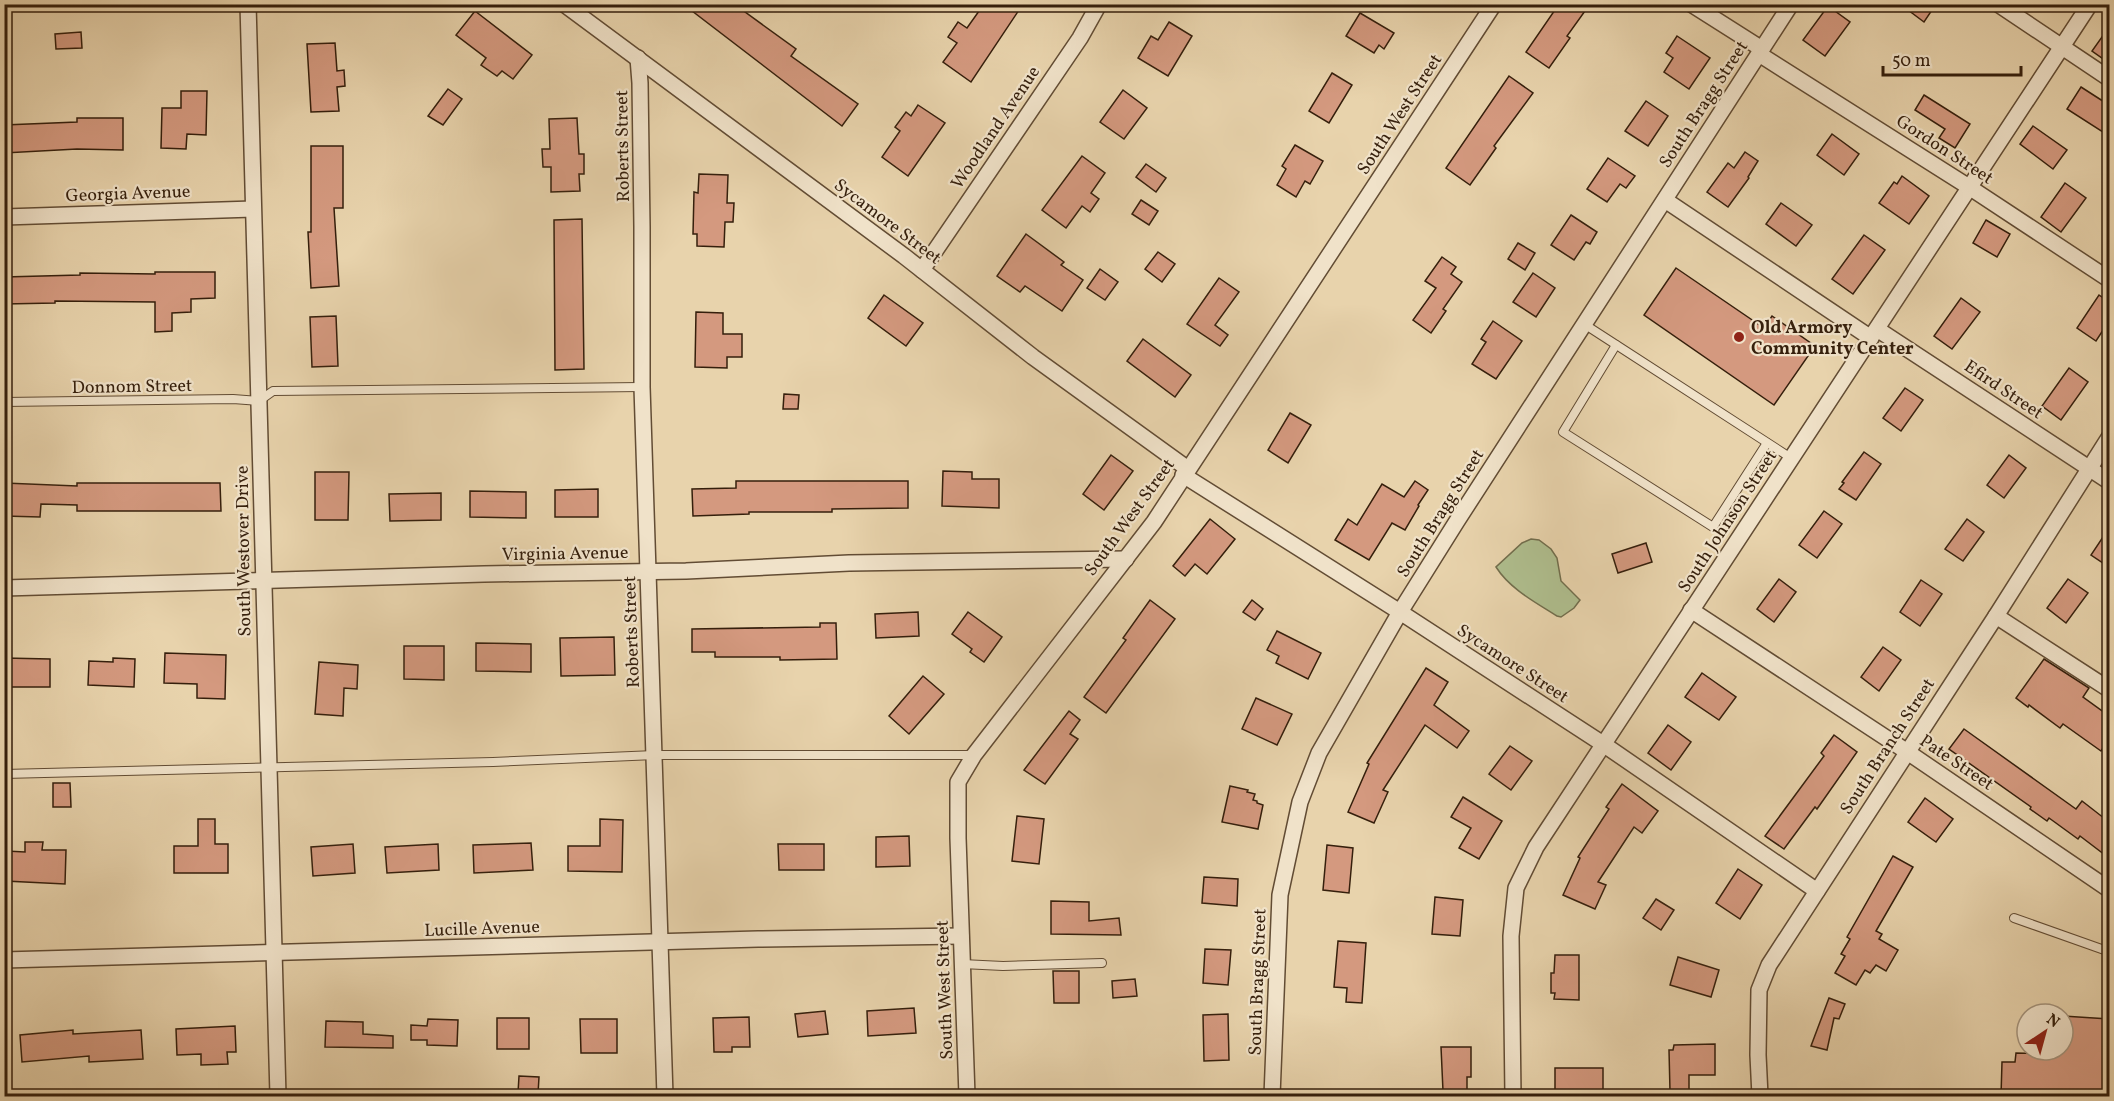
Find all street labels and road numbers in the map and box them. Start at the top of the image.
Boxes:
street label: South Bragg Street [1654,36,1755,173]
street label: South West Street [1352,49,1449,180]
street label: Woodland Avenue [946,61,1047,194]
street label: Roberts Street [610,90,637,202]
street label: Gordon Street [1891,109,1998,191]
street label: Sycamore Street [828,173,946,271]
street label: Georgia Avenue [65,180,191,209]
street label: Efird Street [1959,355,2048,426]
street label: Donnom Street [72,374,192,401]
street label: South Bragg Street [1392,445,1491,583]
street label: South Johnson Street [1673,445,1784,598]
street label: South West Street [1079,454,1181,582]
street label: South Westover Drive [231,465,258,637]
street label: Virginia Avenue [501,541,629,568]
street label: Roberts Street [618,576,647,688]
street label: Sycamore Street [1451,619,1573,710]
street label: South Branch Street [1835,674,1942,820]
street label: Pate Street [1914,729,1998,797]
street label: South Bragg Street [1243,908,1274,1056]
street label: Lucille Avenue [424,915,540,944]
street label: South West Street [931,920,960,1060]

